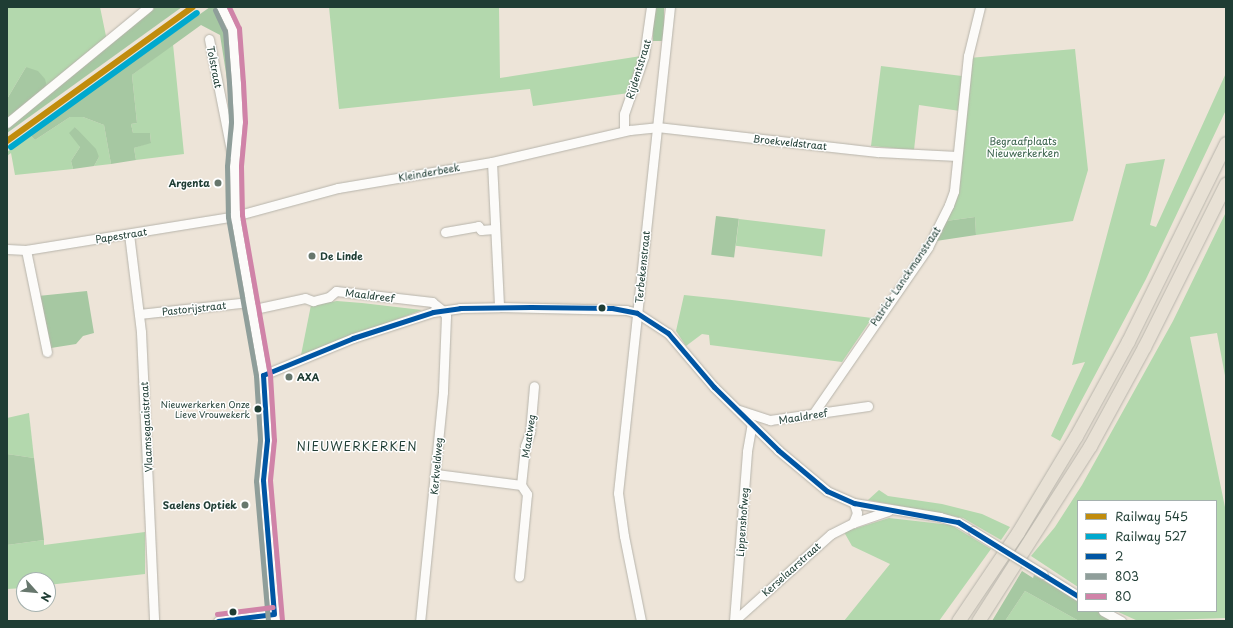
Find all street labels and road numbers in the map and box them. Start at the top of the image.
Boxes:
street label: Rijdentstraat [623,38,653,100]
street label: Tolstraat [205,45,225,89]
street label: Broekveldstraat [752,132,828,152]
street label: Kleinderbeek [397,161,461,183]
street label: Papestraat [94,225,148,245]
street label: Patrick Lanckmanstraat [868,225,942,327]
street label: Terbekenstraat [632,230,652,304]
street label: Maaldreef [345,286,395,304]
street label: Pastorijstraat [161,299,227,317]
street label: Vlaamsegaaistraat [138,381,154,473]
street label: Maaldreef [778,406,828,426]
street label: Maatweg [519,413,537,459]
street label: Kerkveldweg [427,437,445,495]
street label: Lippenshofweg [734,487,750,557]
street label: Kerselaarstraat [759,540,823,598]

